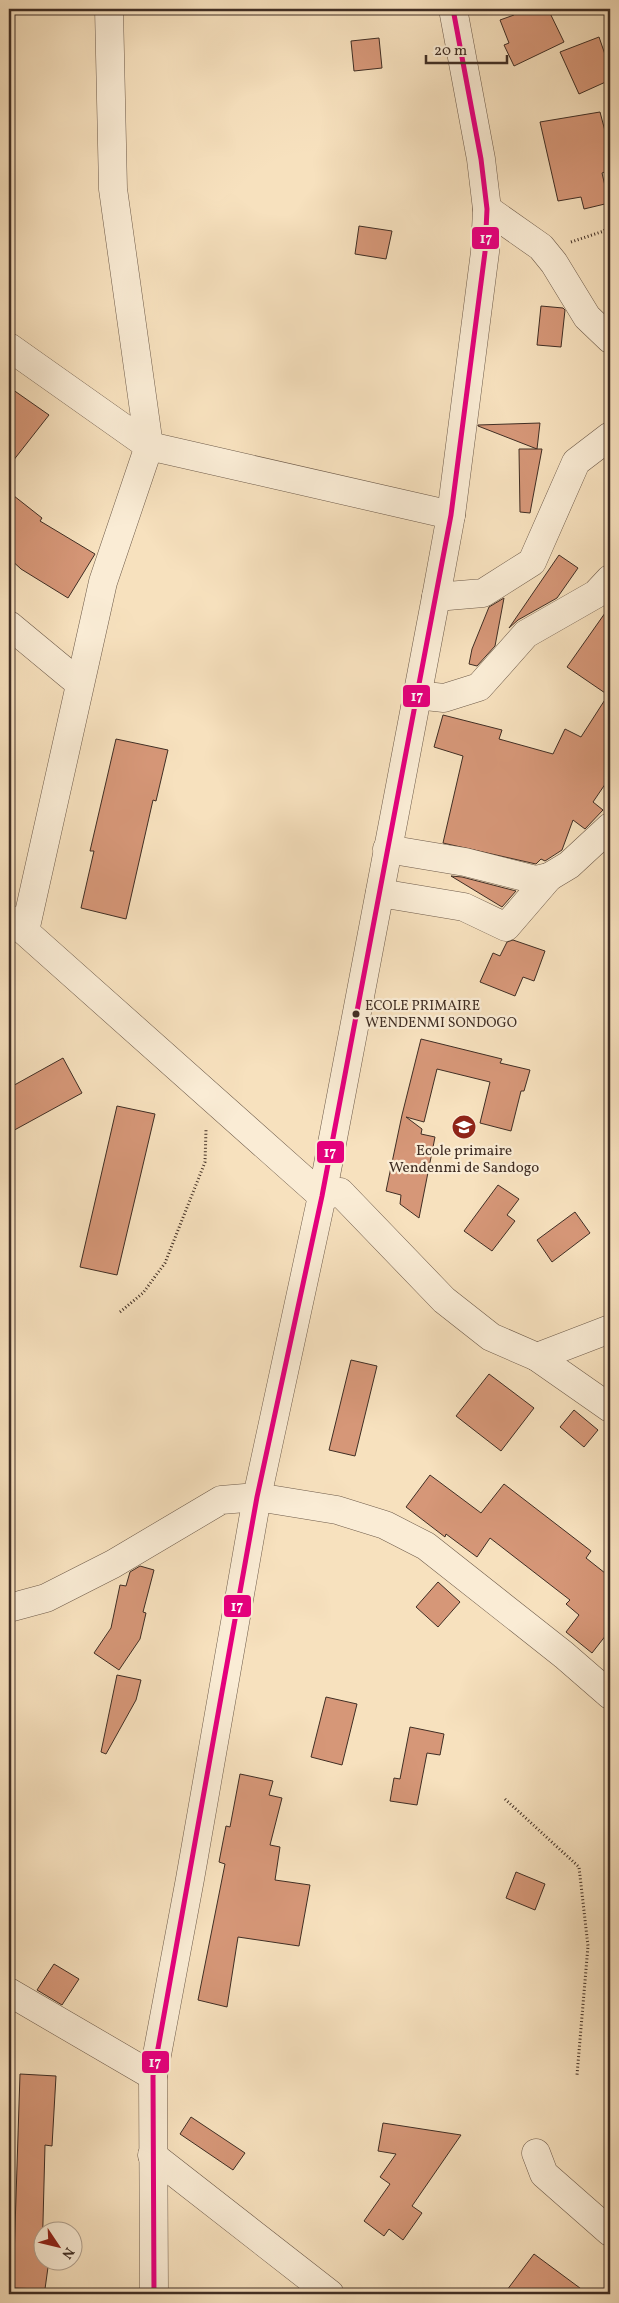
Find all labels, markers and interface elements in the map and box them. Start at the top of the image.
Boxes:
scale bar [426,32,508,64]
text: 20 m [434,41,467,62]
line badge: 17 [471,226,500,250]
text: 17 [480,230,492,249]
line badge: 17 [402,684,431,708]
text: 17 [411,688,423,707]
place label: ECOLE PRIMAIRE WENDENMI SONDOGO [365,997,517,1033]
marker: ECOLE PRIMAIRE WENDENMI SONDOGO [351,1009,361,1019]
school or university icon: Ecole primaire Wendenmi de Sandogo [451,1114,477,1140]
line badge: 17 [316,1140,345,1164]
place label: Ecole primaire Wendenmi de Sandogo [389,1141,539,1179]
text: 17 [324,1144,336,1163]
line badge: 17 [223,1594,252,1618]
text: 17 [231,1598,243,1617]
line badge: 17 [141,2050,170,2074]
text: 17 [149,2054,161,2073]
north arrow [32,2220,82,2270]
text: N [57,2243,78,2262]

